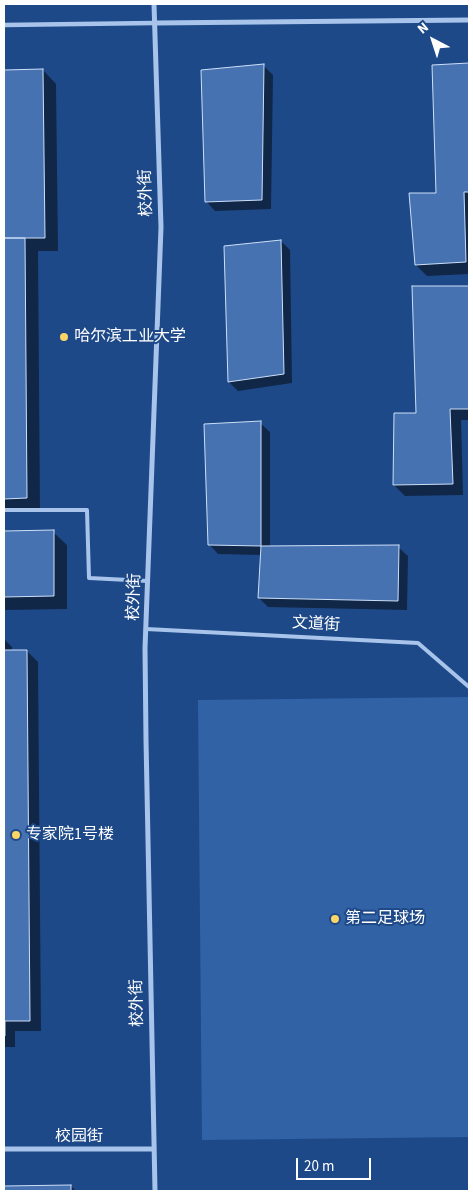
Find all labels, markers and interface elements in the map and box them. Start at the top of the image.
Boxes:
north arrow [408,15,458,65]
text: N [413,18,433,39]
street label: 校外街 [137,169,157,217]
place label: 哈尔滨工业大学 [74,327,186,347]
marker: 哈尔滨工业大学 [58,331,70,343]
street label: 校外街 [125,573,145,621]
street label: 文道街 [292,614,340,636]
place label: 专家院1号楼 [26,825,114,845]
marker: 专家院1号楼 [10,829,22,841]
place label: 第二足球场 [345,909,425,929]
marker: 第二足球场 [329,913,341,925]
street label: 校外街 [128,979,148,1027]
street label: 校园街 [55,1127,103,1147]
scale bar [298,1148,373,1180]
text: 20 m [304,1156,334,1177]

